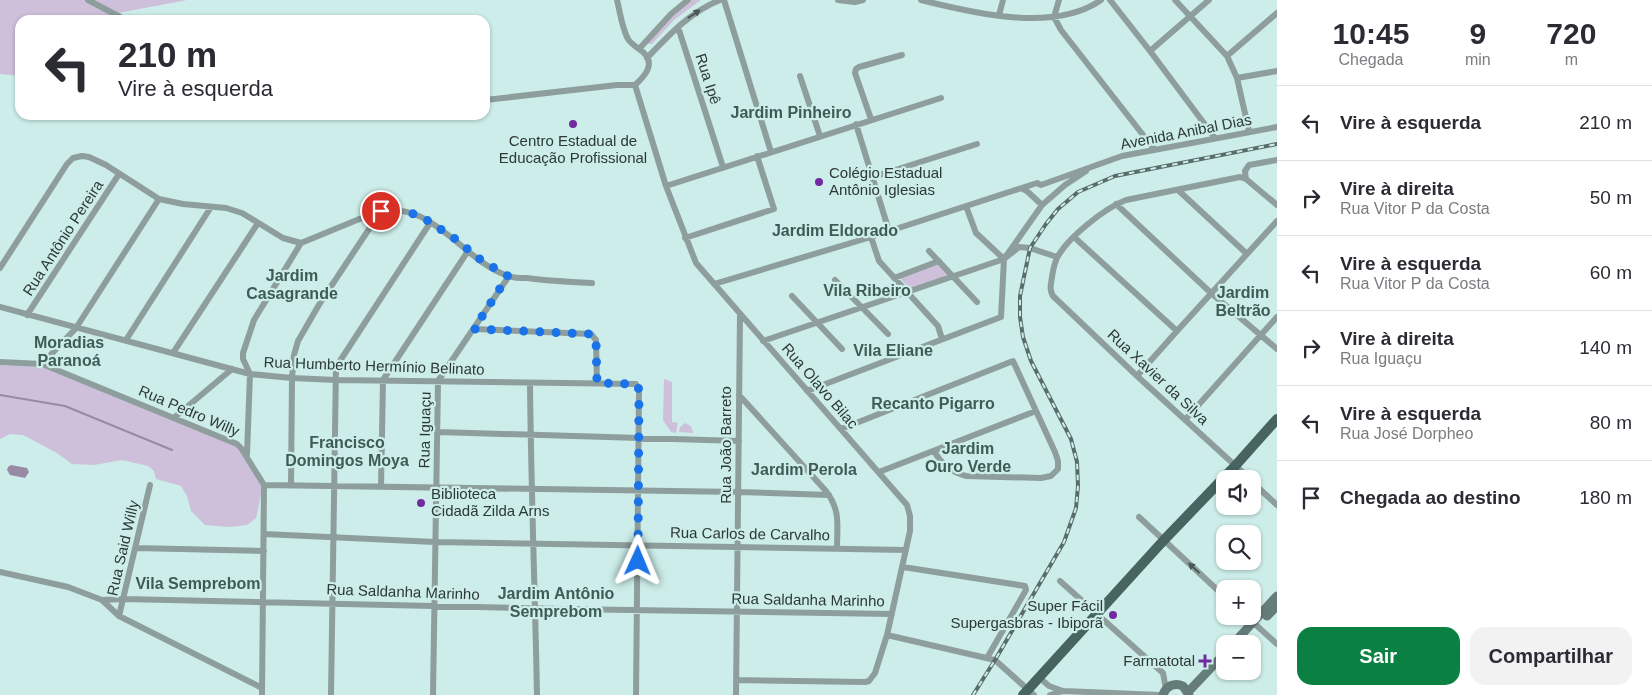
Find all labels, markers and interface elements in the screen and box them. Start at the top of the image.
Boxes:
one-way arrow [687,9,701,19]
text: 10:45 [1333,17,1409,50]
text: 9 [1469,17,1486,50]
text: 720 [1546,17,1596,50]
icon: left [35,35,100,100]
text: 210 m [118,35,217,74]
street label: Rua Ipê [692,51,725,106]
text: Chegada [1338,51,1403,68]
text: min [1465,51,1491,68]
text: m [1565,51,1578,68]
text: Vire à esquerda [118,76,273,101]
district label: Jardim Pinheiro [731,104,852,121]
icon: left [1297,109,1325,137]
street label: Avenida Anibal Dias [1119,110,1253,153]
text: Vire à esquerda [1340,112,1481,133]
text: 210 m [1579,112,1632,133]
marker: Centro Estadual de Educação Profissional [567,118,579,130]
place label: Centro Estadual de Educação Profissional [499,132,647,166]
place label: Colégio Estadual Antônio Iglesias [829,164,942,198]
street label: Rua Antônio Pereira [19,176,107,299]
marker: Colégio Estadual Antônio Iglesias [813,176,825,188]
text: Vire à direita [1340,178,1454,199]
icon: right [1297,184,1325,212]
text: 50 m [1590,187,1632,208]
pin [360,190,402,232]
icon: arrive [367,197,395,225]
text: Rua Vitor P da Costa [1340,200,1490,217]
district label: Jardim Eldorado [772,222,898,239]
text: Vire à esquerda [1340,253,1481,274]
icon: left [1297,259,1325,287]
text: 60 m [1590,262,1632,283]
district label: Jardim Casagrande [246,267,338,302]
text: Rua Vitor P da Costa [1340,275,1490,292]
district label: Vila Ribeiro [823,282,911,299]
district label: Jardim Beltrão [1215,284,1271,319]
street label: Rua Xavier da Silva [1104,325,1213,428]
text: Vire à direita [1340,328,1454,349]
district label: Moradias Paranoá [34,334,104,369]
icon: right [1297,334,1325,362]
text: 140 m [1579,337,1632,358]
street label: Rua Olavo Bilac [779,340,862,432]
district label: Vila Eliane [853,342,933,359]
text: Rua Iguaçu [1340,350,1422,367]
street label: Rua Humberto Hermínio Belinato [263,353,485,378]
street label: Rua Pedro Willy [136,382,242,440]
street label: Rua João Barreto [717,386,734,504]
street label: Rua Iguaçu [415,391,434,469]
district label: Recanto Pigarro [871,395,995,412]
text: Vire à esquerda [1340,403,1481,424]
icon: left [1297,409,1325,437]
text: 80 m [1590,412,1632,433]
text: Rua José Dorpheo [1340,425,1473,442]
district label: Francisco Domingos Moya [285,434,409,469]
district label: Jardim Ouro Verde [925,440,1011,475]
district label: Jardim Perola [751,461,857,478]
map controls [1216,470,1261,680]
button: sound [1216,470,1261,515]
icon: arrive [1297,484,1325,512]
place label: Biblioteca Cidadã Zilda Arns [431,485,549,519]
text: Chegada ao destino [1340,487,1521,508]
text: 180 m [1579,487,1632,508]
marker: Biblioteca Cidadã Zilda Arns [415,497,427,509]
street label: Rua Said Willy [103,498,142,597]
street label: Rua Carlos de Carvalho [670,524,830,543]
button: search [1216,525,1261,570]
position arrow [611,534,663,586]
one-way arrow [1188,563,1201,574]
district label: Vila Semprebom [135,575,261,592]
street label: Rua Saldanha Marinho [326,580,480,603]
button: + [1216,580,1261,625]
district label: Jardim Antônio Semprebom [498,585,615,620]
street label: Rua Saldanha Marinho [731,590,885,609]
place label: Super Fácil Supergasbras - Ibiporã [950,597,1104,631]
marker: Super Fácil Supergasbras - Ibiporã [1107,609,1119,621]
button: Sair [1297,627,1460,685]
button: Compartilhar [1470,627,1632,685]
button: − [1216,635,1261,680]
place label: Farmatotal [1123,652,1195,669]
marker: Farmatotal [1199,655,1211,667]

